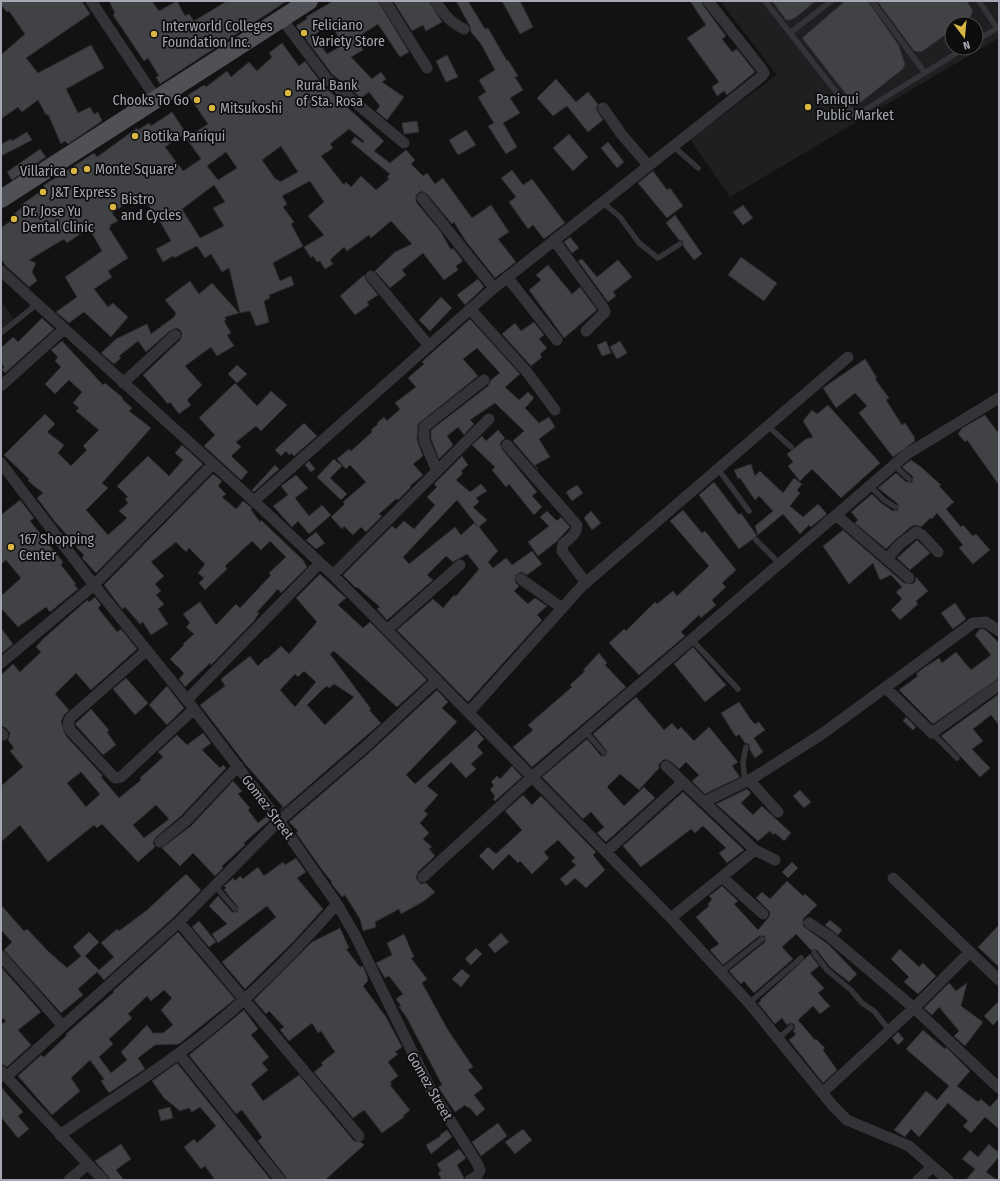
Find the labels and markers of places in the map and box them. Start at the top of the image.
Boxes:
place label: Feliciano Variety Store [312,17,385,50]
place label: Interworld Colleges Foundation Inc. [162,18,273,51]
marker: Feliciano Variety Store [299,28,309,38]
marker: Interworld Colleges Foundation Inc. [149,29,159,39]
place label: Rural Bank of Sta. Rosa [296,77,363,110]
marker: Rural Bank of Sta. Rosa [283,88,293,98]
place label: Paniqui Public Market [816,91,894,124]
place label: Chooks To Go [112,92,189,109]
marker: Chooks To Go [192,95,202,105]
place label: Mitsukoshi [220,100,282,117]
marker: Paniqui Public Market [803,102,813,112]
marker: Mitsukoshi [207,103,217,113]
place label: Botika Paniqui [143,128,225,145]
marker: Botika Paniqui [130,131,140,141]
place label: Monte Square' [95,161,177,178]
place label: Villarica [20,163,66,180]
marker: Monte Square' [82,164,92,174]
marker: Villarica [69,166,79,176]
place label: J&T Express [51,184,116,201]
marker: J&T Express [38,187,48,197]
place label: Bistro and Cycles [121,191,181,224]
marker: Bistro and Cycles [108,202,118,212]
place label: Dr. Jose Yu Dental Clinic [22,203,94,236]
marker: Dr. Jose Yu Dental Clinic [9,214,19,224]
place label: 167 Shopping Center [19,531,95,564]
marker: 167 Shopping Center [6,542,16,552]

